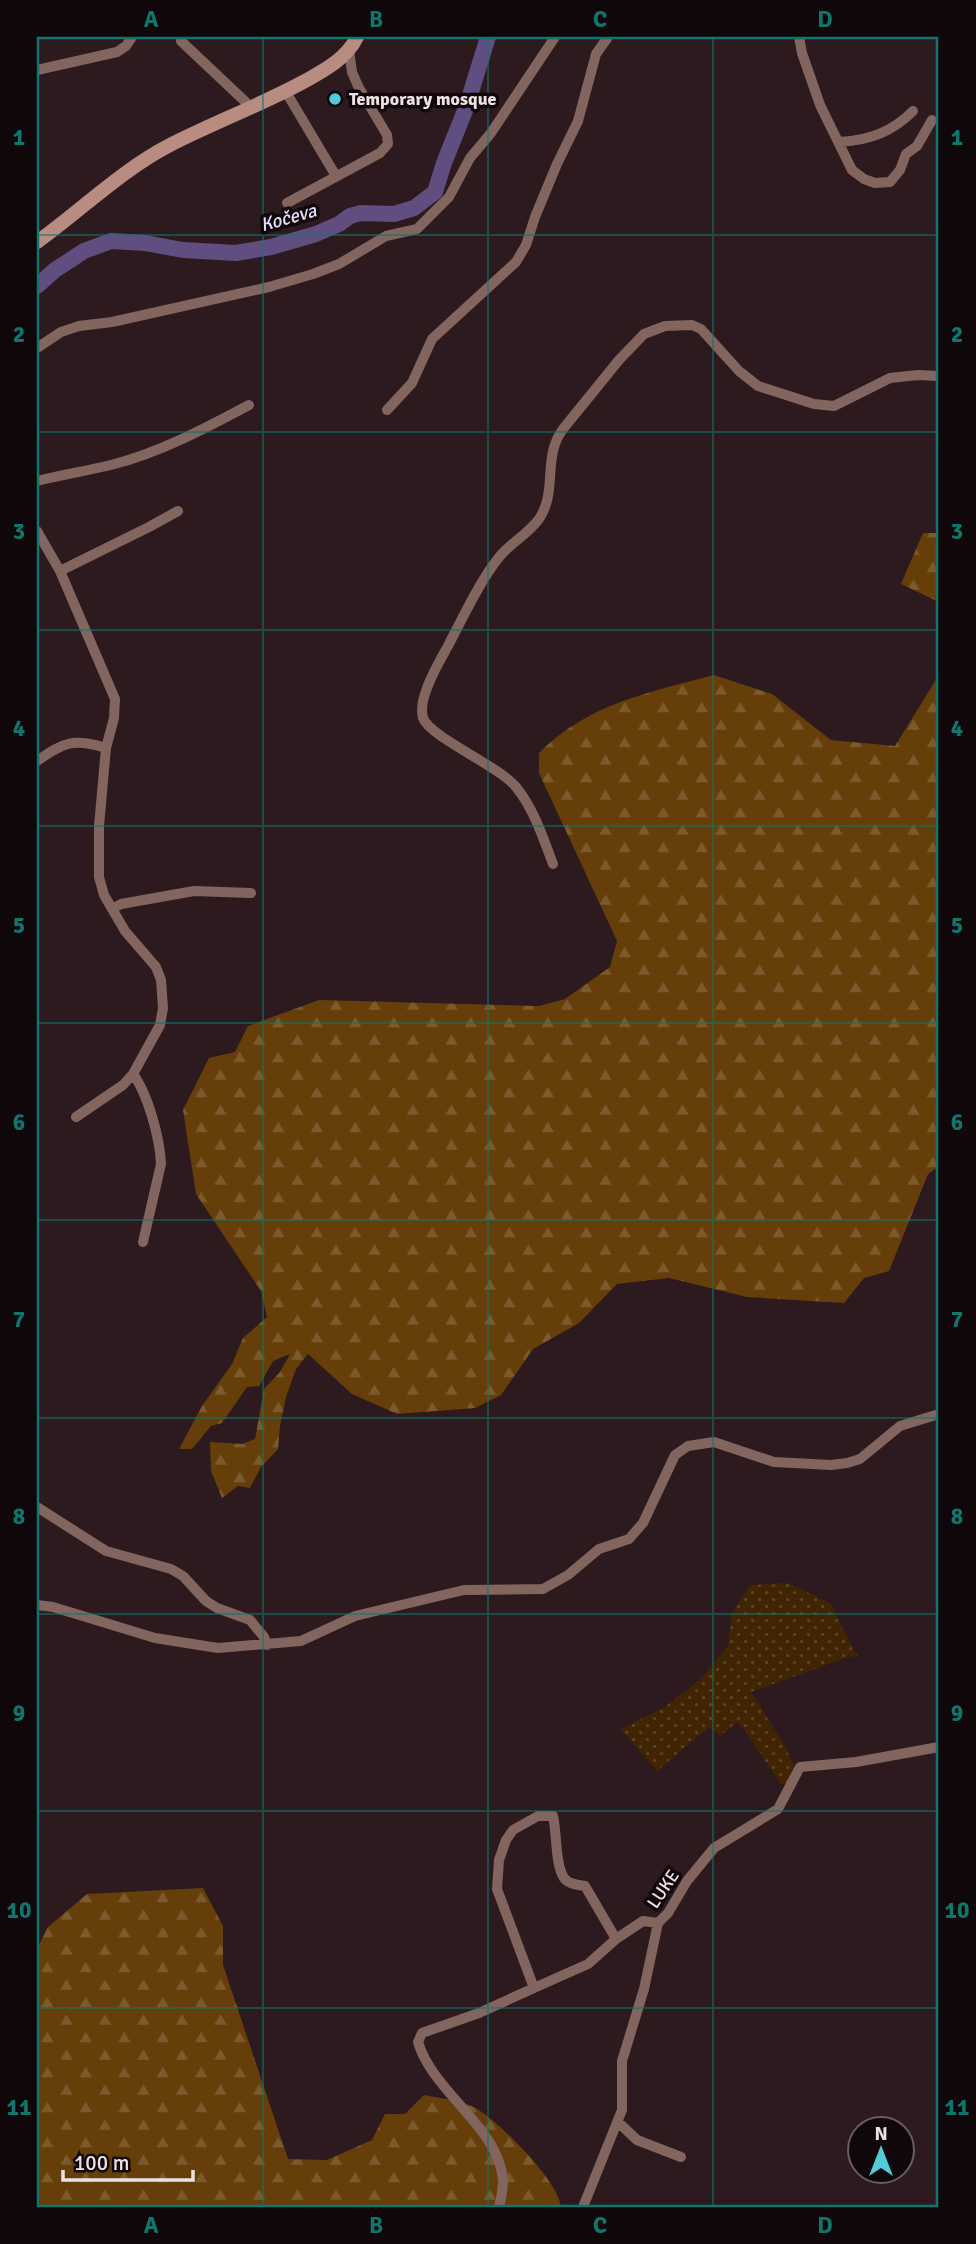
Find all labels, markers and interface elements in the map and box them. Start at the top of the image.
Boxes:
text: A [144,5,159,34]
text: B [369,5,383,34]
text: C [593,5,607,34]
text: D [817,5,833,34]
place label: Temporary mosque [349,88,497,110]
marker: Temporary mosque [327,91,343,107]
text: 1 [13,123,25,152]
text: 1 [951,123,963,152]
water label: Kočeva [257,198,320,237]
text: 2 [13,320,25,349]
text: 2 [951,320,963,349]
text: 3 [13,517,25,546]
text: 3 [951,517,963,546]
text: 4 [13,714,25,743]
text: 4 [951,714,963,743]
text: 5 [13,911,25,940]
text: 5 [951,911,963,940]
text: 6 [13,1108,25,1137]
text: 6 [951,1108,963,1137]
text: 7 [13,1305,25,1334]
text: 7 [951,1305,963,1334]
text: 8 [13,1502,25,1531]
text: 8 [951,1502,963,1531]
text: 9 [13,1699,25,1728]
text: 9 [951,1699,963,1728]
street label: LUKE [642,1866,684,1912]
text: 10 [7,1896,31,1925]
text: 10 [945,1896,969,1925]
text: 11 [7,2093,31,2122]
text: 11 [945,2093,969,2122]
north arrow [846,2114,916,2184]
text: N [874,2122,888,2146]
scale bar [63,2139,192,2183]
text: 100 m [74,2150,129,2176]
text: A [144,2211,159,2240]
text: B [369,2211,383,2240]
text: C [593,2211,607,2240]
text: D [817,2211,833,2240]

